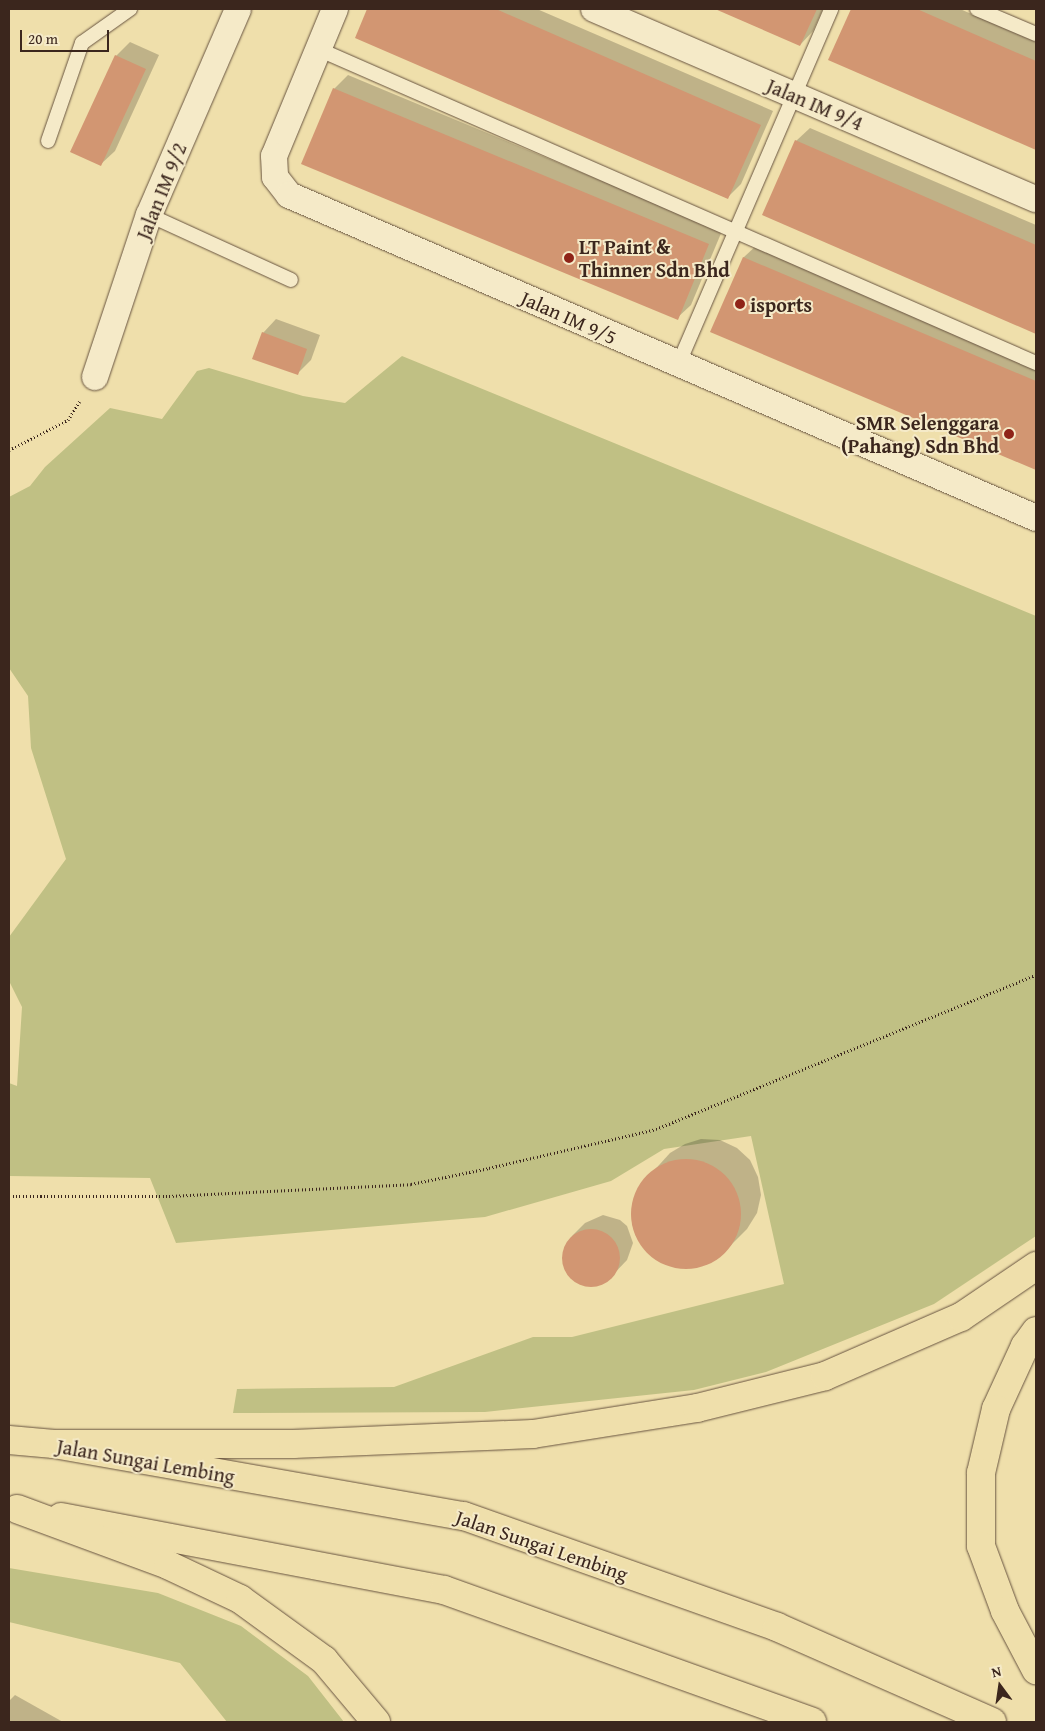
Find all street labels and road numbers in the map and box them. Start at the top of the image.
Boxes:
street label: Jalan IM 9/4 [763,73,867,135]
street label: Jalan IM 9/2 [131,139,191,243]
street label: Jalan IM 9/5 [517,285,621,349]
street label: Jalan Sungai Lembing [55,1434,237,1488]
street label: Jalan Sungai Lembing [453,1504,631,1586]

